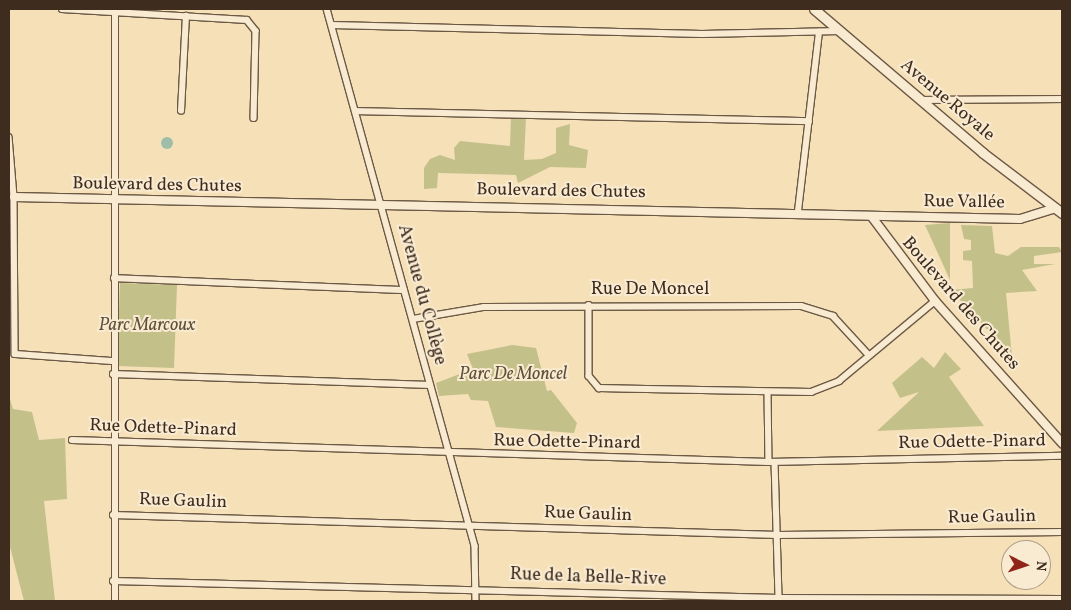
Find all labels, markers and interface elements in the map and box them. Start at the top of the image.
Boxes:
street label: Avenue Royale [895,55,999,147]
street label: Boulevard des Chutes [72,174,242,198]
street label: Boulevard des Chutes [476,180,646,204]
street label: Rue Vallée [923,191,1005,215]
street label: Avenue du Collège [392,222,450,368]
street label: Boulevard des Chutes [896,233,1024,375]
street label: Rue De Moncel [591,279,709,301]
park label: Parc Marcoux [98,315,196,337]
park label: Parc De Moncel [459,364,567,386]
street label: Rue Odette-Pinard [89,416,237,442]
street label: Rue Odette-Pinard [493,431,641,455]
street label: Rue Odette-Pinard [898,431,1046,455]
street label: Rue Gaulin [138,490,228,514]
street label: Rue Gaulin [543,503,633,527]
street label: Rue Gaulin [948,506,1036,530]
north arrow [1001,540,1051,590]
text: N [1031,560,1050,572]
street label: Rue de la Belle-Rive [509,564,667,592]

